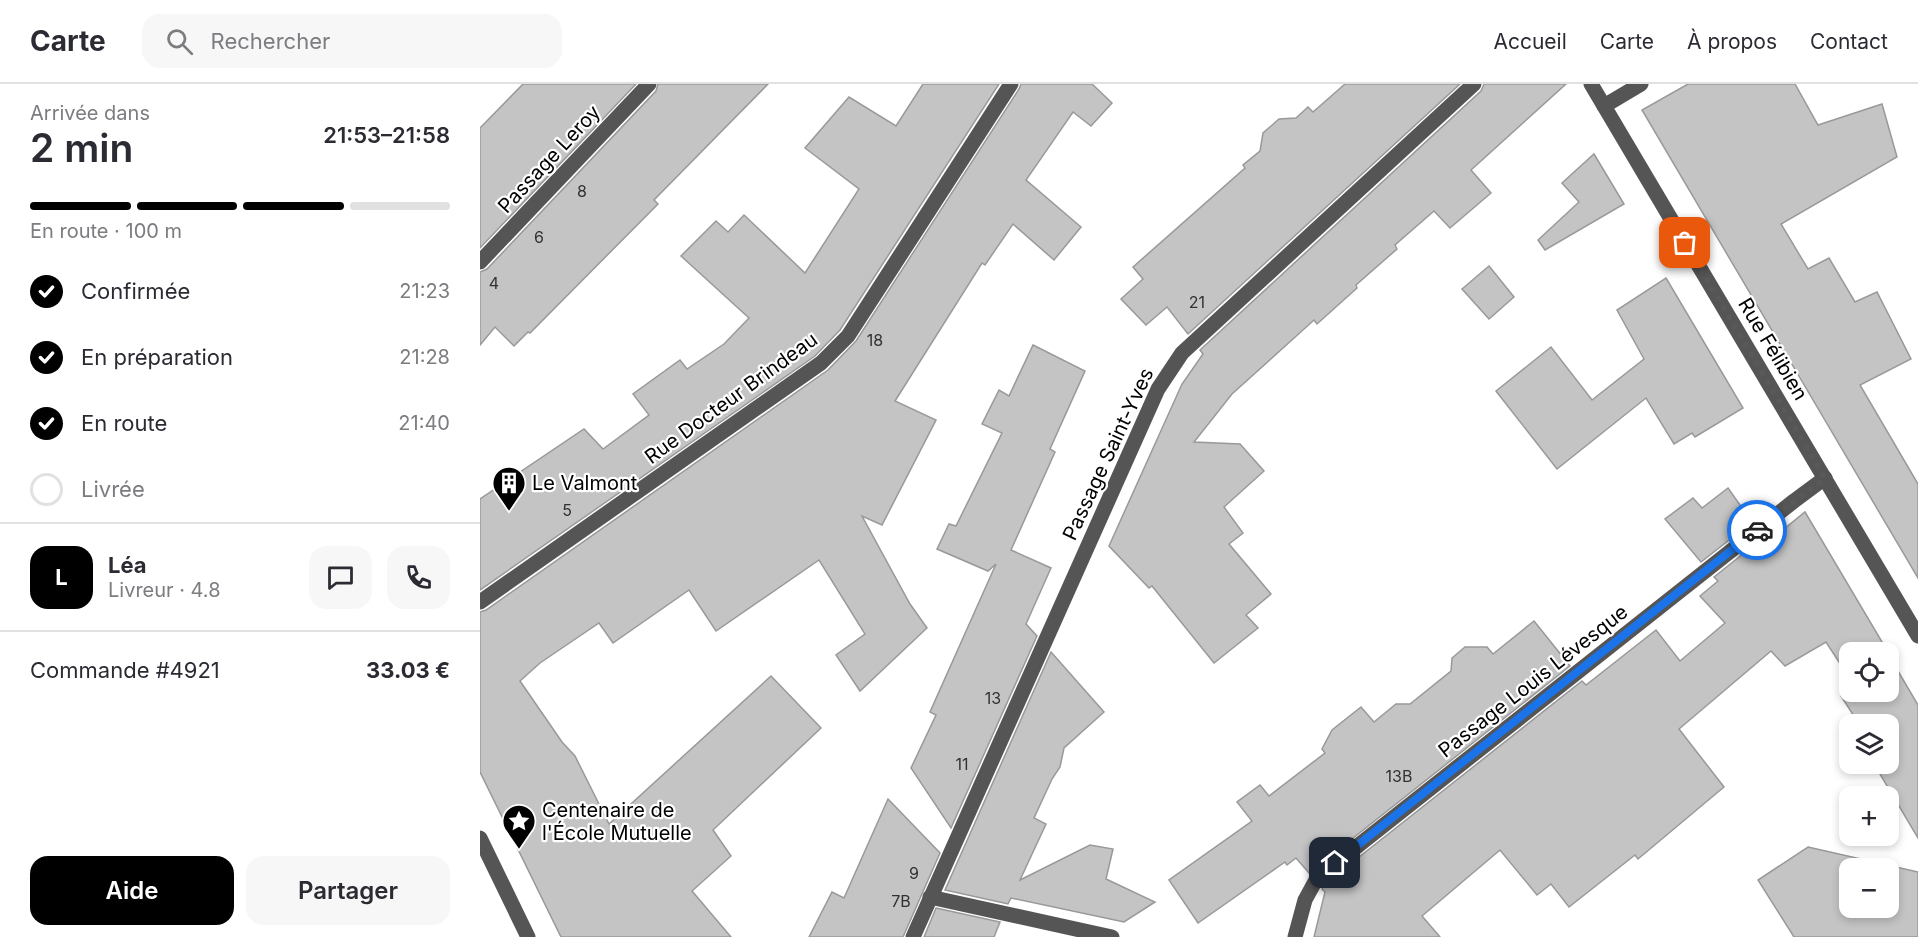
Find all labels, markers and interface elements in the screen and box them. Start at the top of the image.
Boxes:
search box [142,14,562,68]
text: Carte [30,24,106,58]
icon: search [163,25,196,58]
text: Rechercher [211,28,330,54]
text: Accueil [1493,29,1567,54]
text: Carte [1600,29,1654,54]
text: À propos [1687,29,1777,54]
text: Contact [1810,29,1888,54]
street label: Passage Leroy [493,100,605,218]
text: Arrivée dans [30,101,150,125]
text: 21:53–21:58 [323,122,450,148]
text: 2 min [30,124,133,171]
house number: 8 [577,181,587,201]
pin [1659,217,1710,268]
text: En route · 100 m [30,219,182,243]
icon: bag [1668,226,1701,259]
house number: 6 [534,227,544,247]
house number: 4 [489,273,499,293]
icon: check [30,275,63,308]
text: Confirmée [81,278,190,304]
text: 21:23 [399,279,450,303]
house number: 21 [1189,292,1205,312]
street label: Rue Félibien [1733,294,1813,404]
street label: Rue Docteur Brindeau [640,327,822,469]
house number: 18 [867,330,883,350]
icon: check [30,341,63,374]
text: En préparation [81,344,233,370]
text: 21:28 [399,345,450,369]
street label: Passage Saint-Yves [1058,364,1158,544]
icon: check [30,407,63,440]
text: En route [81,410,167,436]
text: 21:40 [398,411,450,435]
building icon: Le Valmont [491,465,527,512]
place label: Le Valmont [532,471,638,495]
text: Livrée [81,476,145,502]
house number: 5 [562,500,572,520]
courier [1727,500,1787,560]
icon: car [1741,514,1774,547]
button: chat [309,546,372,609]
button: phone [387,546,450,609]
text: Léa [108,552,147,578]
text: L [55,564,68,590]
text: Livreur · 4.8 [108,578,221,602]
street label: Passage Louis Lévesque [1434,600,1632,762]
map controls [1839,642,1899,918]
button: locate [1839,642,1899,702]
text: Commande #4921 [30,657,220,683]
text: 33.03 € [366,657,450,683]
house number: 13 [985,688,1001,708]
button: layers [1839,714,1899,774]
house number: 11 [955,754,969,774]
house number: 13B [1386,766,1412,786]
button: + [1839,786,1899,846]
place label: Centenaire de l'École Mutuelle [542,798,692,845]
place icon: Centenaire de l'École Mutuelle [501,803,537,850]
pin [1309,837,1360,888]
icon: home [1318,846,1351,879]
button: Aide [30,856,234,925]
button: Partager [246,856,450,925]
button: − [1839,858,1899,918]
house number: 9 [909,863,919,883]
house number: 7B [891,891,911,911]

